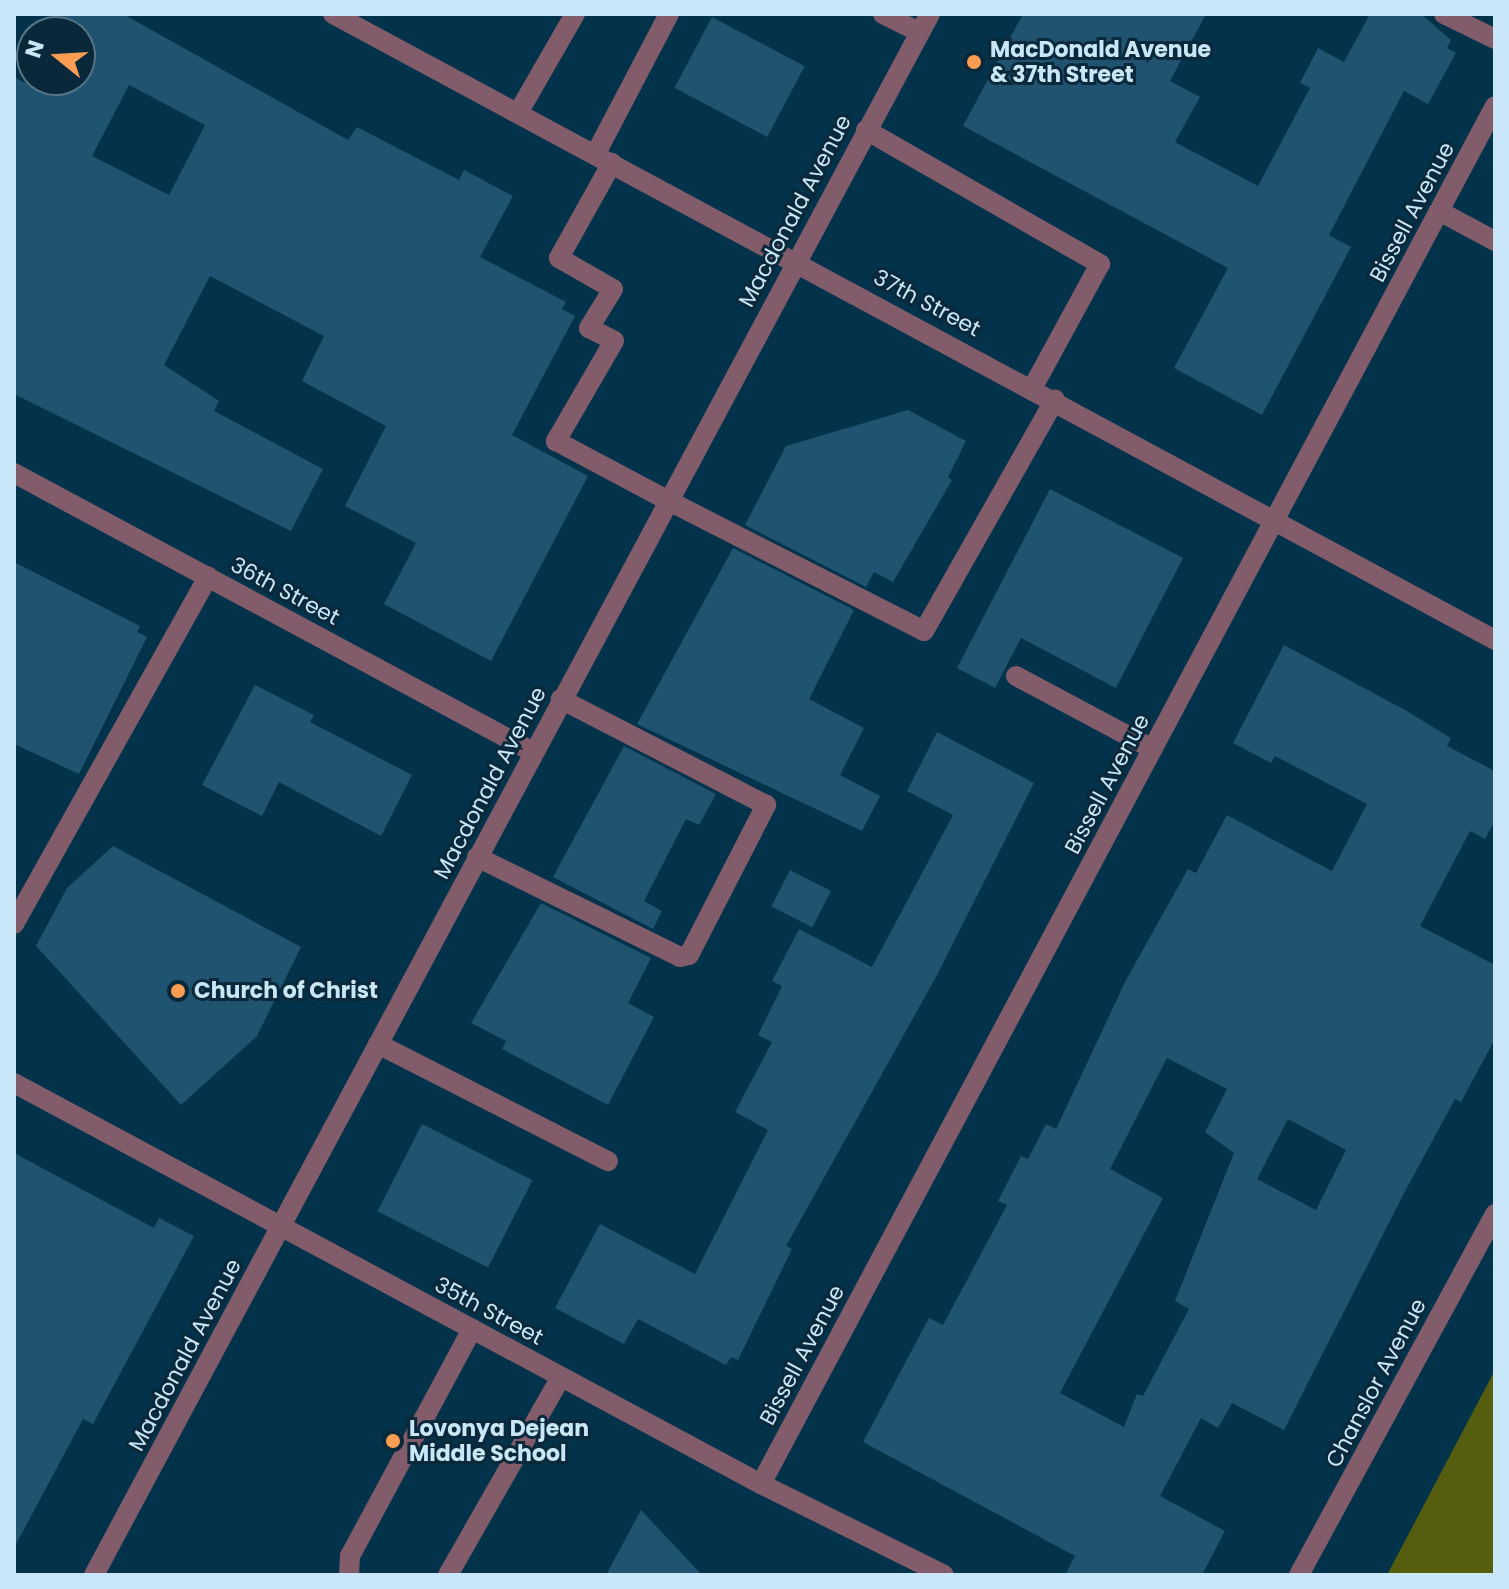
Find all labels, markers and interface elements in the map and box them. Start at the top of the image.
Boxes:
north arrow [16,16,96,96]
text: N [17,36,52,62]
place label: MacDonald Avenue & 37th Street [990,36,1211,88]
marker: MacDonald Avenue & 37th Street [965,53,983,71]
street label: Macdonald Avenue [733,110,857,312]
street label: Bissell Avenue [1364,137,1460,287]
street label: 37th Street [869,264,985,342]
street label: 36th Street [226,551,344,631]
street label: Macdonald Avenue [428,682,552,884]
street label: Bissell Avenue [1059,709,1155,859]
place label: Church of Christ [194,978,378,1004]
marker: Church of Christ [169,982,187,1000]
street label: Macdonald Avenue [123,1254,247,1456]
street label: 35th Street [430,1271,548,1351]
street label: Bissell Avenue [754,1280,850,1430]
street label: Chanslor Avenue [1320,1294,1432,1472]
place label: Lovonya Dejean Middle School [409,1415,589,1466]
marker: Lovonya Dejean Middle School [384,1432,402,1450]

